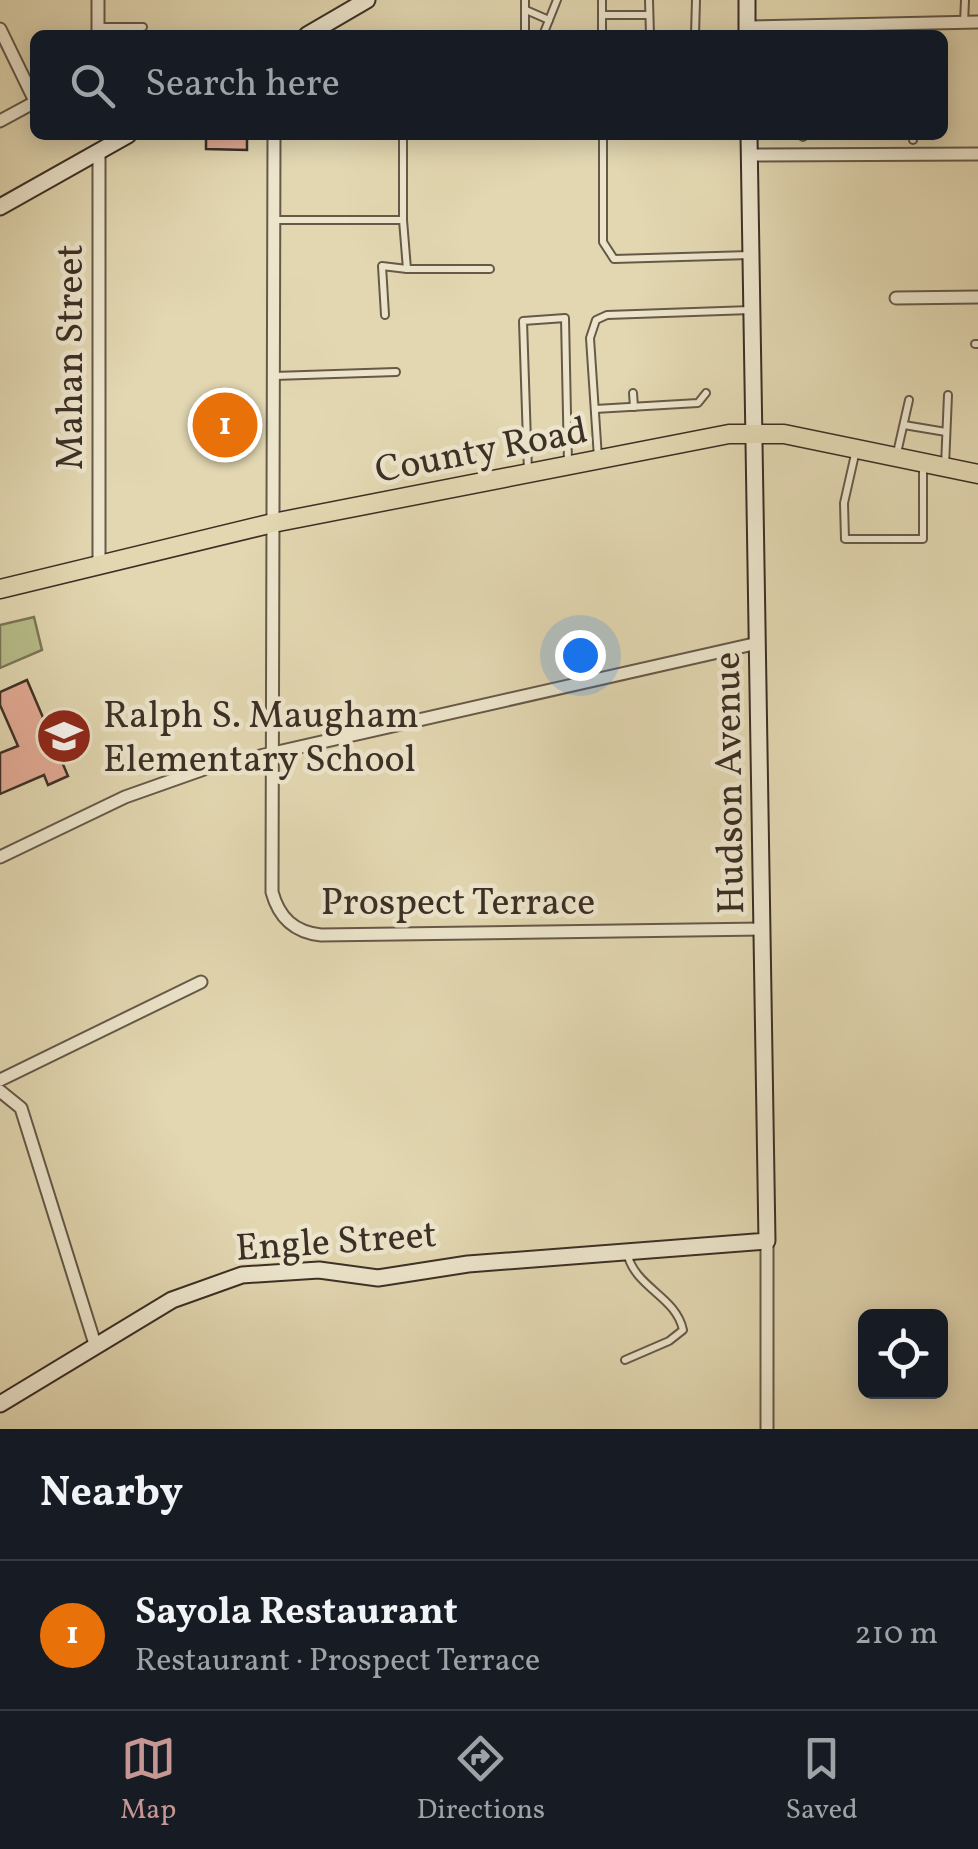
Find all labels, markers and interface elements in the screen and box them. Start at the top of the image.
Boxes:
search box [30,30,948,140]
icon: search [65,58,120,113]
text: Search here [145,59,340,112]
street label: Mahan Street [46,244,99,470]
pin: 1 [192,388,258,462]
street label: County Road [371,406,592,499]
your location [555,630,606,681]
street label: Hudson Avenue [703,651,760,915]
place label: Ralph S. Maugham Elementary School [103,691,419,788]
school or university icon: Ralph S. Maugham Elementary School [34,706,94,766]
street label: Prospect Terrace [321,878,595,931]
street label: Engle Street [234,1210,439,1277]
map controls [858,1309,948,1399]
button: locate [858,1309,948,1399]
text: Nearby [40,1465,183,1524]
text: Sayola Restaurant [135,1587,458,1640]
text: 1 [66,1613,79,1657]
text: 210 m [854,1613,938,1657]
text: Restaurant · Prospect Terrace [135,1640,540,1684]
tab: Map [120,1731,176,1830]
tab: Directions [417,1731,545,1830]
tab: Saved [786,1731,858,1830]

